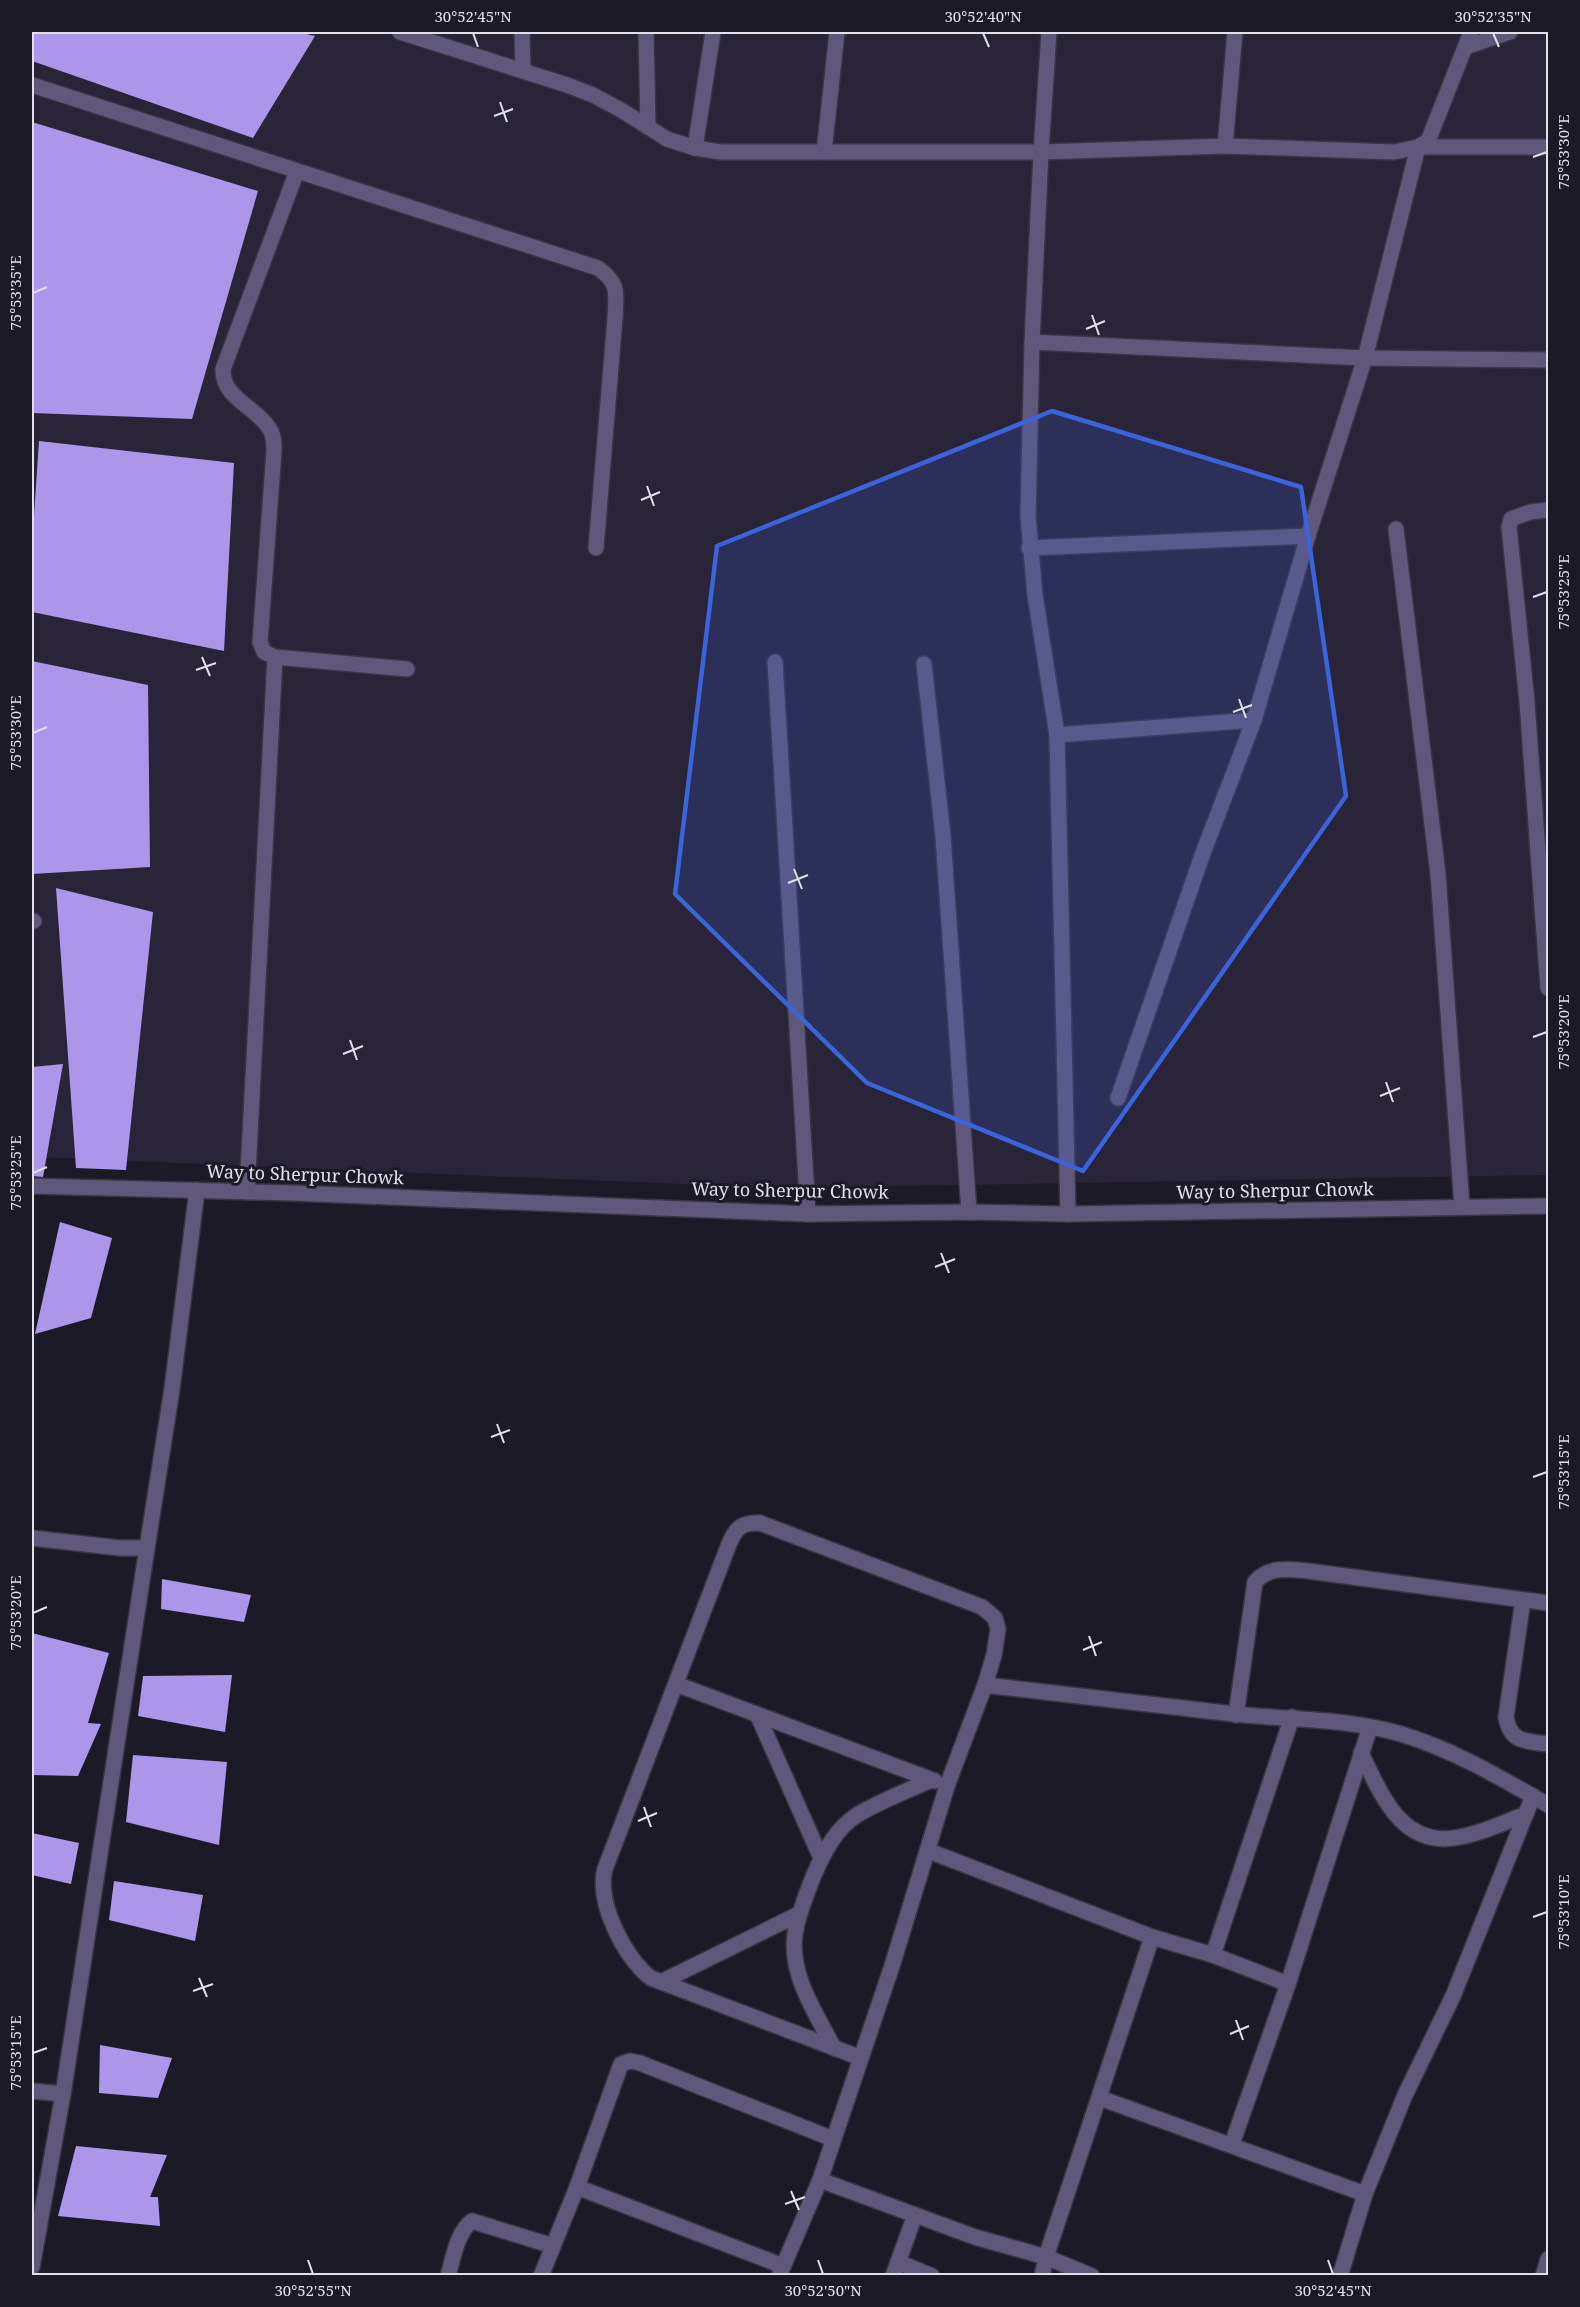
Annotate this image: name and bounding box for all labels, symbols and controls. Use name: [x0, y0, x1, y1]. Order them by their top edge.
text: 30°52'45"N: [434, 6, 512, 26]
text: 30°52'40"N: [944, 6, 1022, 26]
text: 30°52'35"N: [1454, 6, 1532, 26]
text: 75°53'30"E: [1553, 114, 1573, 190]
text: 75°53'35"E: [5, 255, 25, 331]
text: 75°53'25"E: [1553, 554, 1573, 630]
text: 75°53'30"E: [5, 695, 25, 771]
text: 75°53'20"E: [1553, 994, 1573, 1070]
text: 75°53'25"E: [5, 1135, 25, 1211]
street label: Way to Sherpur Chowk: [206, 1159, 405, 1189]
street label: Way to Sherpur Chowk: [691, 1176, 889, 1204]
street label: Way to Sherpur Chowk: [1176, 1176, 1374, 1204]
text: 75°53'15"E: [1553, 1434, 1573, 1510]
text: 75°53'20"E: [5, 1575, 25, 1651]
text: 75°53'10"E: [1553, 1874, 1573, 1950]
text: 75°53'15"E: [5, 2015, 25, 2091]
text: 30°52'55"N: [274, 2280, 352, 2300]
text: 30°52'50"N: [784, 2280, 862, 2300]
text: 30°52'45"N: [1294, 2280, 1372, 2300]

